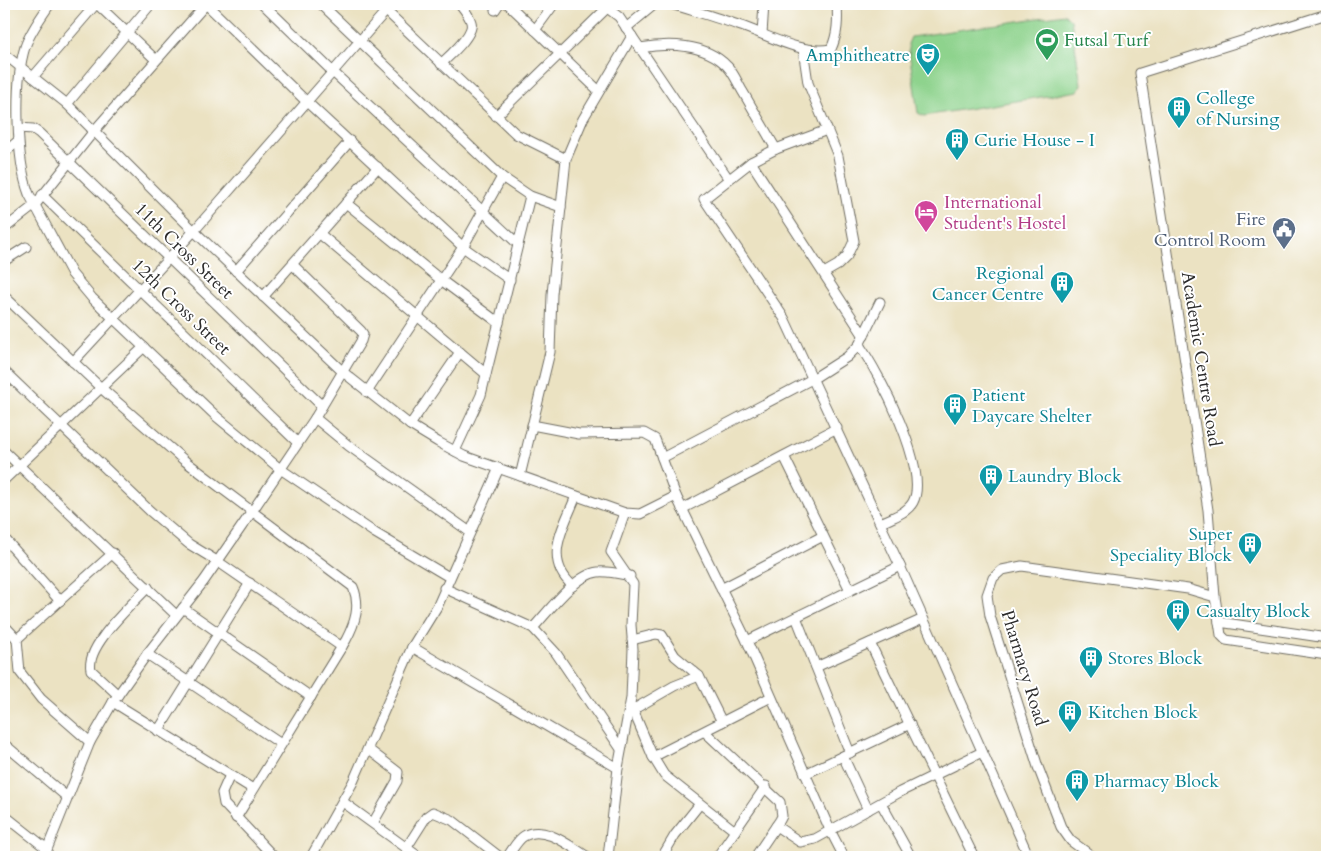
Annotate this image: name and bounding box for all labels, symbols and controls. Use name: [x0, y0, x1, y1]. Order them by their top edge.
sports icon: Futsal Turf: [1034, 27, 1060, 61]
place label: Futsal Turf: [1064, 28, 1152, 53]
theatre icon: Amphitheatre: [915, 42, 941, 76]
place label: Amphitheatre: [806, 43, 910, 68]
place label: College of Nursing: [1196, 86, 1280, 132]
building icon: College of Nursing: [1166, 95, 1192, 129]
building icon: Curie House - I: [944, 127, 970, 161]
place label: Curie House - I: [974, 128, 1095, 153]
place label: International Student's Hostel: [944, 190, 1067, 236]
street label: 11th Cross Street: [129, 197, 239, 305]
hotel icon: International Student's Hostel: [913, 199, 939, 233]
place label: Fire Control Room: [1154, 207, 1267, 253]
public building icon: Fire Control Room: [1271, 216, 1297, 250]
street label: 12th Cross Street: [126, 253, 236, 361]
place label: Regional Cancer Centre: [932, 261, 1044, 307]
building icon: Regional Cancer Centre: [1049, 270, 1075, 304]
street label: Academic Centre Road: [1175, 270, 1227, 449]
place label: Patient Daycare Shelter: [972, 383, 1092, 429]
building icon: Patient Daycare Shelter: [942, 392, 968, 426]
building icon: Laundry Block: [978, 463, 1004, 497]
place label: Laundry Block: [1008, 464, 1122, 489]
place label: Super Speciality Block: [1110, 522, 1232, 568]
building icon: Super Speciality Block: [1237, 531, 1263, 565]
building icon: Casualty Block: [1165, 598, 1191, 632]
place label: Casualty Block: [1196, 599, 1311, 624]
street label: Pharmacy Road: [995, 607, 1054, 729]
building icon: Stores Block: [1078, 645, 1104, 679]
place label: Stores Block: [1108, 646, 1203, 671]
building icon: Kitchen Block: [1057, 699, 1083, 733]
place label: Kitchen Block: [1088, 700, 1198, 725]
building icon: Pharmacy Block: [1064, 768, 1090, 802]
place label: Pharmacy Block: [1094, 769, 1219, 794]

